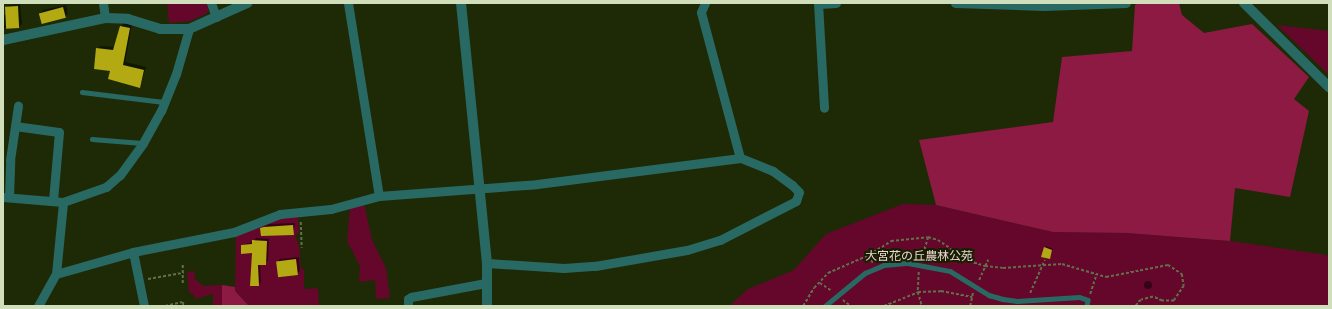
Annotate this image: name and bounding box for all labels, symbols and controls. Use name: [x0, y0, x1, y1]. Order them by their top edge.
park label: 大宮花の丘農林公苑: [865, 249, 973, 263]

